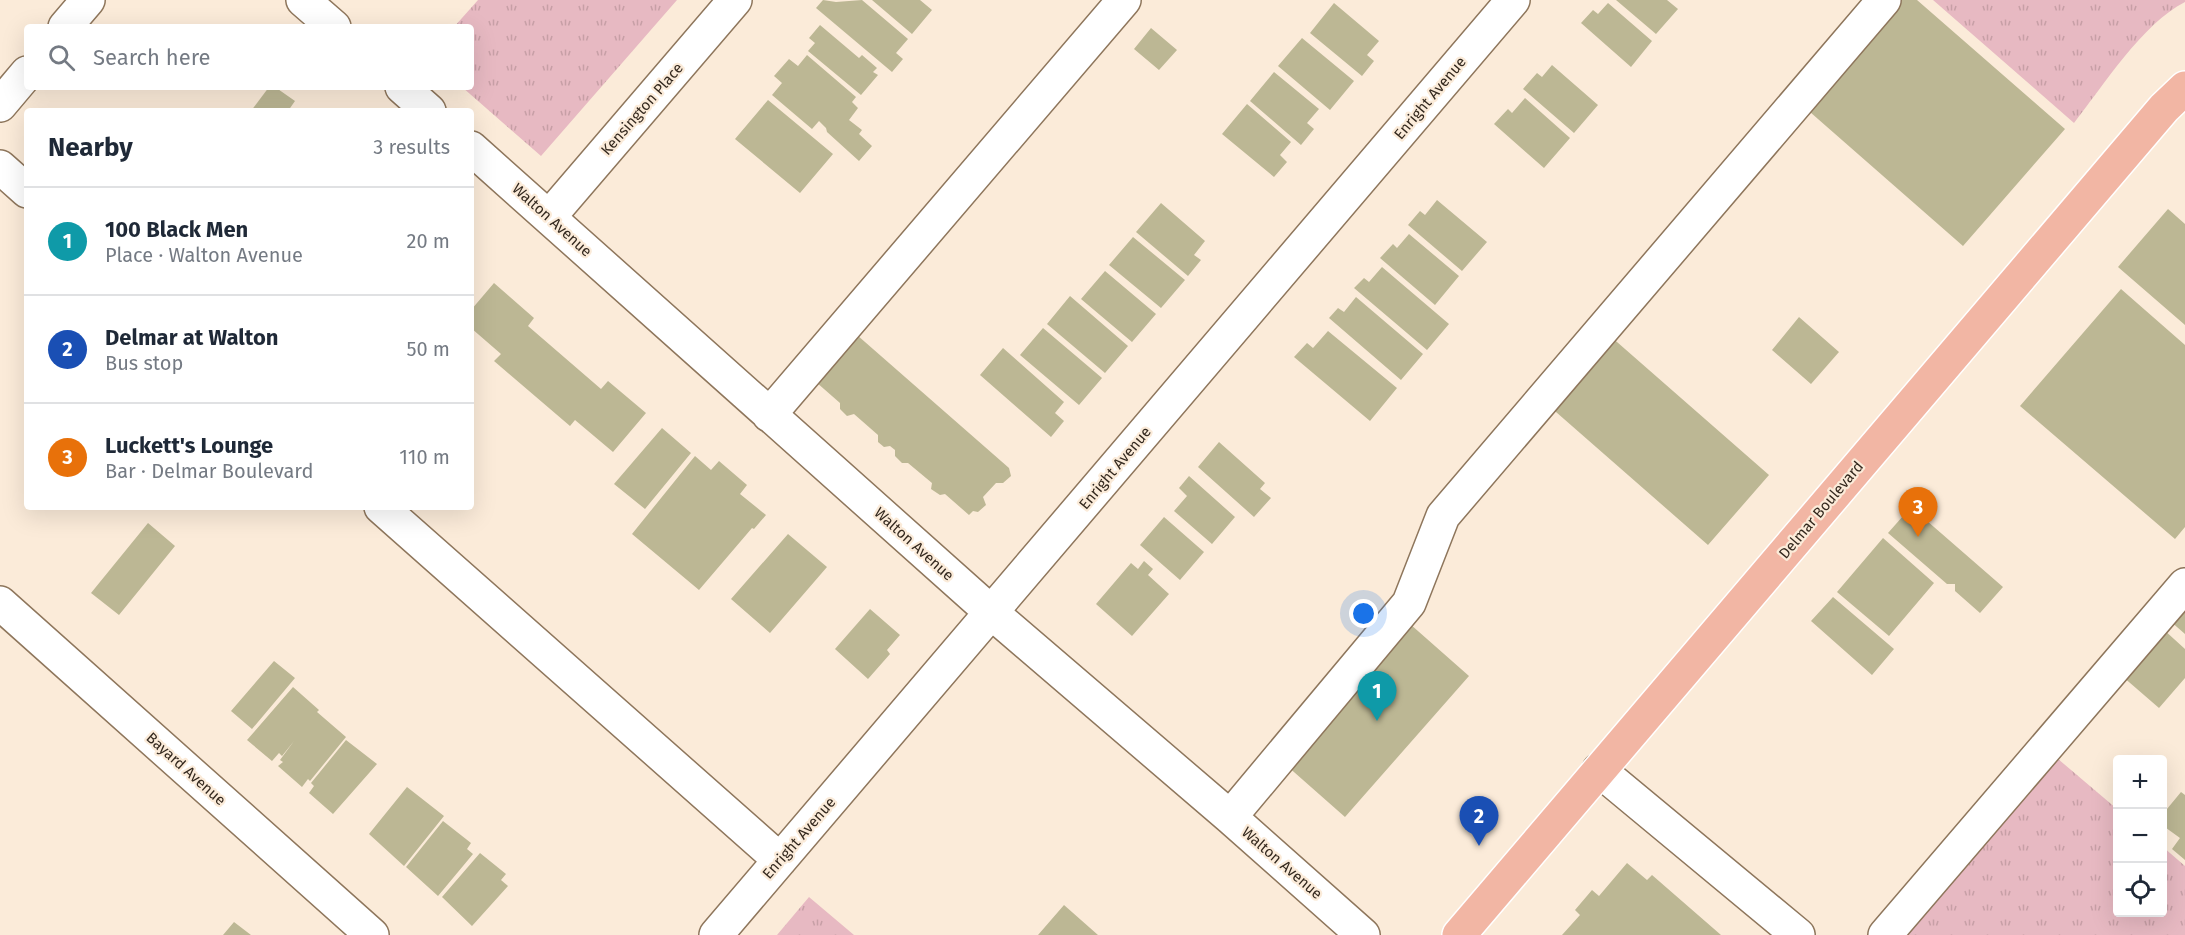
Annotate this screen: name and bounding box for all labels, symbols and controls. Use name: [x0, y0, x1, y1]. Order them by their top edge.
search box: [24, 24, 474, 90]
icon: search: [45, 41, 78, 74]
text: Search here: [93, 44, 211, 71]
street label: Enright Avenue: [1390, 53, 1470, 143]
street label: Kensington Place: [597, 59, 687, 159]
text: Nearby: [48, 132, 133, 163]
text: 3 results: [373, 135, 450, 159]
street label: Walton Avenue: [509, 180, 595, 260]
text: 100 Black Men: [105, 216, 248, 243]
text: 1: [63, 229, 72, 253]
text: 20 m: [407, 229, 450, 253]
text: Place · Walton Avenue: [105, 243, 303, 267]
text: Delmar at Walton: [105, 324, 278, 351]
text: 2: [62, 337, 73, 361]
text: 50 m: [406, 337, 450, 361]
text: Bus stop: [105, 351, 183, 375]
street label: Enright Avenue: [1075, 423, 1155, 513]
text: Luckett's Lounge: [105, 432, 273, 459]
text: 3: [62, 445, 73, 469]
text: 110 m: [399, 445, 450, 469]
street label: Delmar Boulevard: [1775, 458, 1867, 562]
text: Bar · Delmar Boulevard: [105, 459, 313, 483]
pin: 3: [1898, 488, 1938, 537]
street label: Walton Avenue: [871, 504, 957, 584]
your location: [1349, 599, 1378, 628]
pin: 1: [1358, 672, 1396, 721]
street label: Bayard Avenue: [143, 729, 229, 809]
map controls: [2113, 755, 2167, 917]
button: +: [2113, 755, 2167, 809]
street label: Enright Avenue: [759, 793, 839, 883]
pin: 2: [1460, 796, 1498, 846]
button: −: [2113, 809, 2167, 863]
street label: Walton Avenue: [1238, 823, 1326, 903]
button: locate: [2113, 863, 2167, 917]

